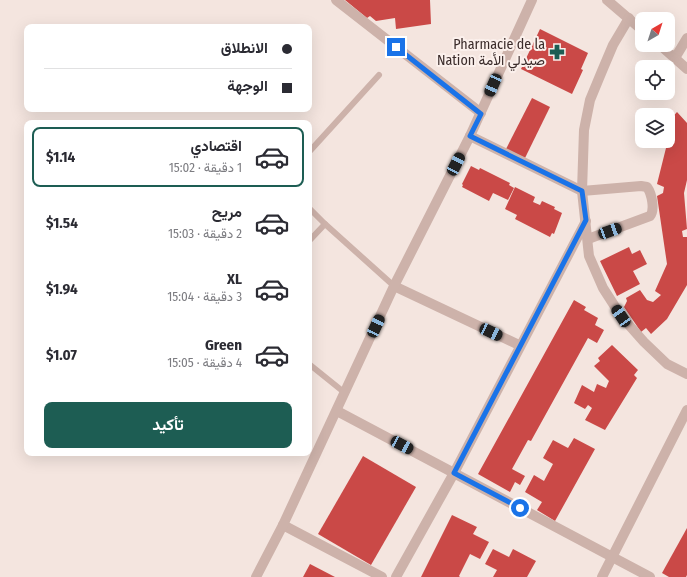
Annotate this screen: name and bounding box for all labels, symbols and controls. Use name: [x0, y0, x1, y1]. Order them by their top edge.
north arrow: [635, 12, 675, 52]
map controls: [635, 12, 675, 148]
place label: Pharmacie de la Nation صيدلي الأمة: [437, 36, 545, 72]
route end: [387, 38, 405, 56]
text: الانطلاق: [221, 39, 268, 57]
pharmacy icon: Pharmacie de la Nation صيدلي الأمة: [548, 43, 566, 61]
button: locate: [635, 60, 675, 100]
car: [483, 72, 503, 98]
text: الوجهة: [227, 77, 268, 95]
button: layers: [635, 108, 675, 148]
text: اقتصادي: [190, 137, 242, 155]
icon: car: [254, 139, 290, 175]
text: $1.14: [46, 148, 75, 166]
car: [445, 151, 467, 177]
text: 1 دقيقة · 15:02: [169, 160, 242, 175]
text: مريح: [212, 203, 242, 221]
icon: car: [254, 205, 290, 241]
text: $1.54: [46, 214, 78, 232]
car: [597, 221, 623, 241]
text: 2 دقيقة · 15:03: [168, 226, 242, 241]
text: XL: [227, 270, 242, 288]
icon: car: [254, 271, 290, 307]
text: $1.94: [46, 280, 78, 298]
text: 3 دقيقة · 15:04: [167, 289, 242, 304]
car: [609, 303, 633, 329]
car: [365, 313, 387, 339]
car: [478, 321, 504, 343]
text: Green: [205, 336, 242, 354]
icon: car: [254, 337, 290, 373]
text: $1.07: [46, 346, 77, 364]
text: 4 دقيقة · 15:05: [167, 355, 242, 370]
button: تأكيد: [44, 402, 292, 448]
car: [389, 434, 415, 456]
route start: [511, 499, 529, 517]

